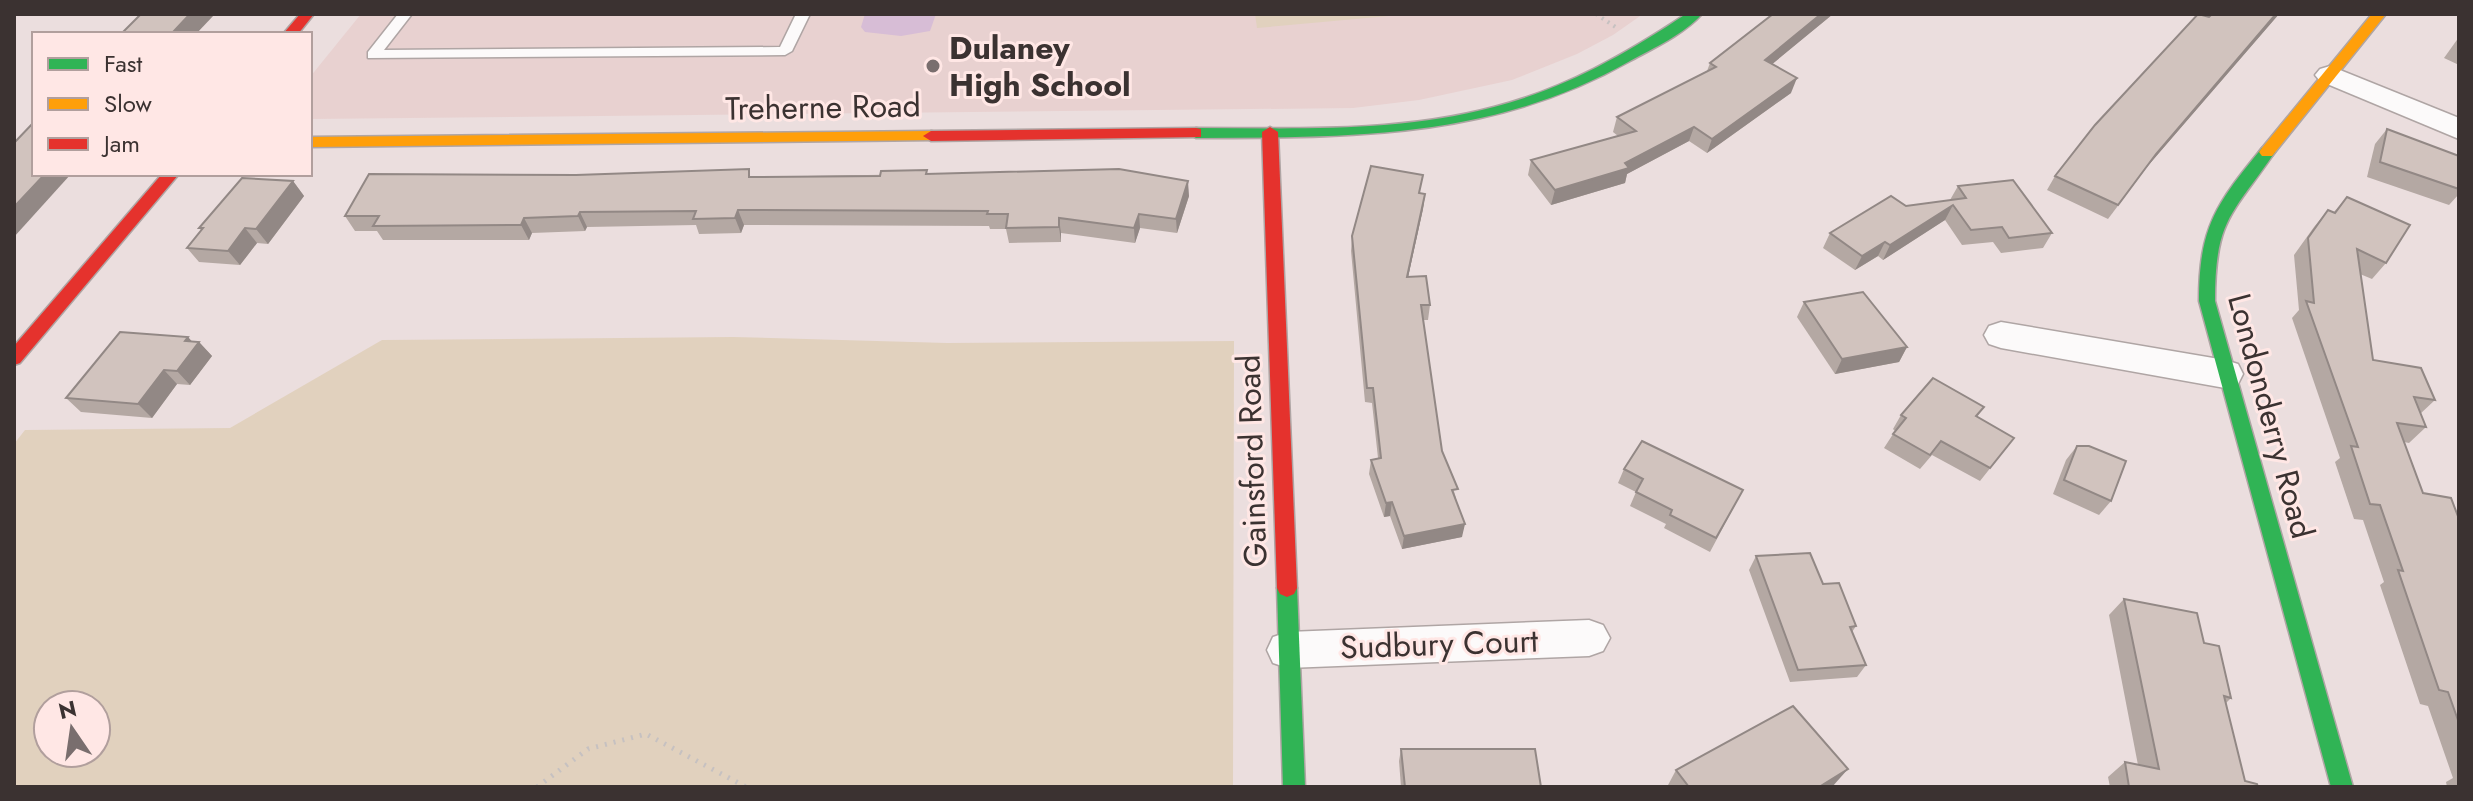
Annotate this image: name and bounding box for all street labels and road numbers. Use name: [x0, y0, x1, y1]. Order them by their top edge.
street label: Treherne Road: [725, 82, 921, 132]
street label: Londonderry Road: [2216, 289, 2326, 543]
street label: Gainsford Road: [1225, 354, 1279, 568]
street label: Sudbury Court: [1339, 618, 1539, 670]

